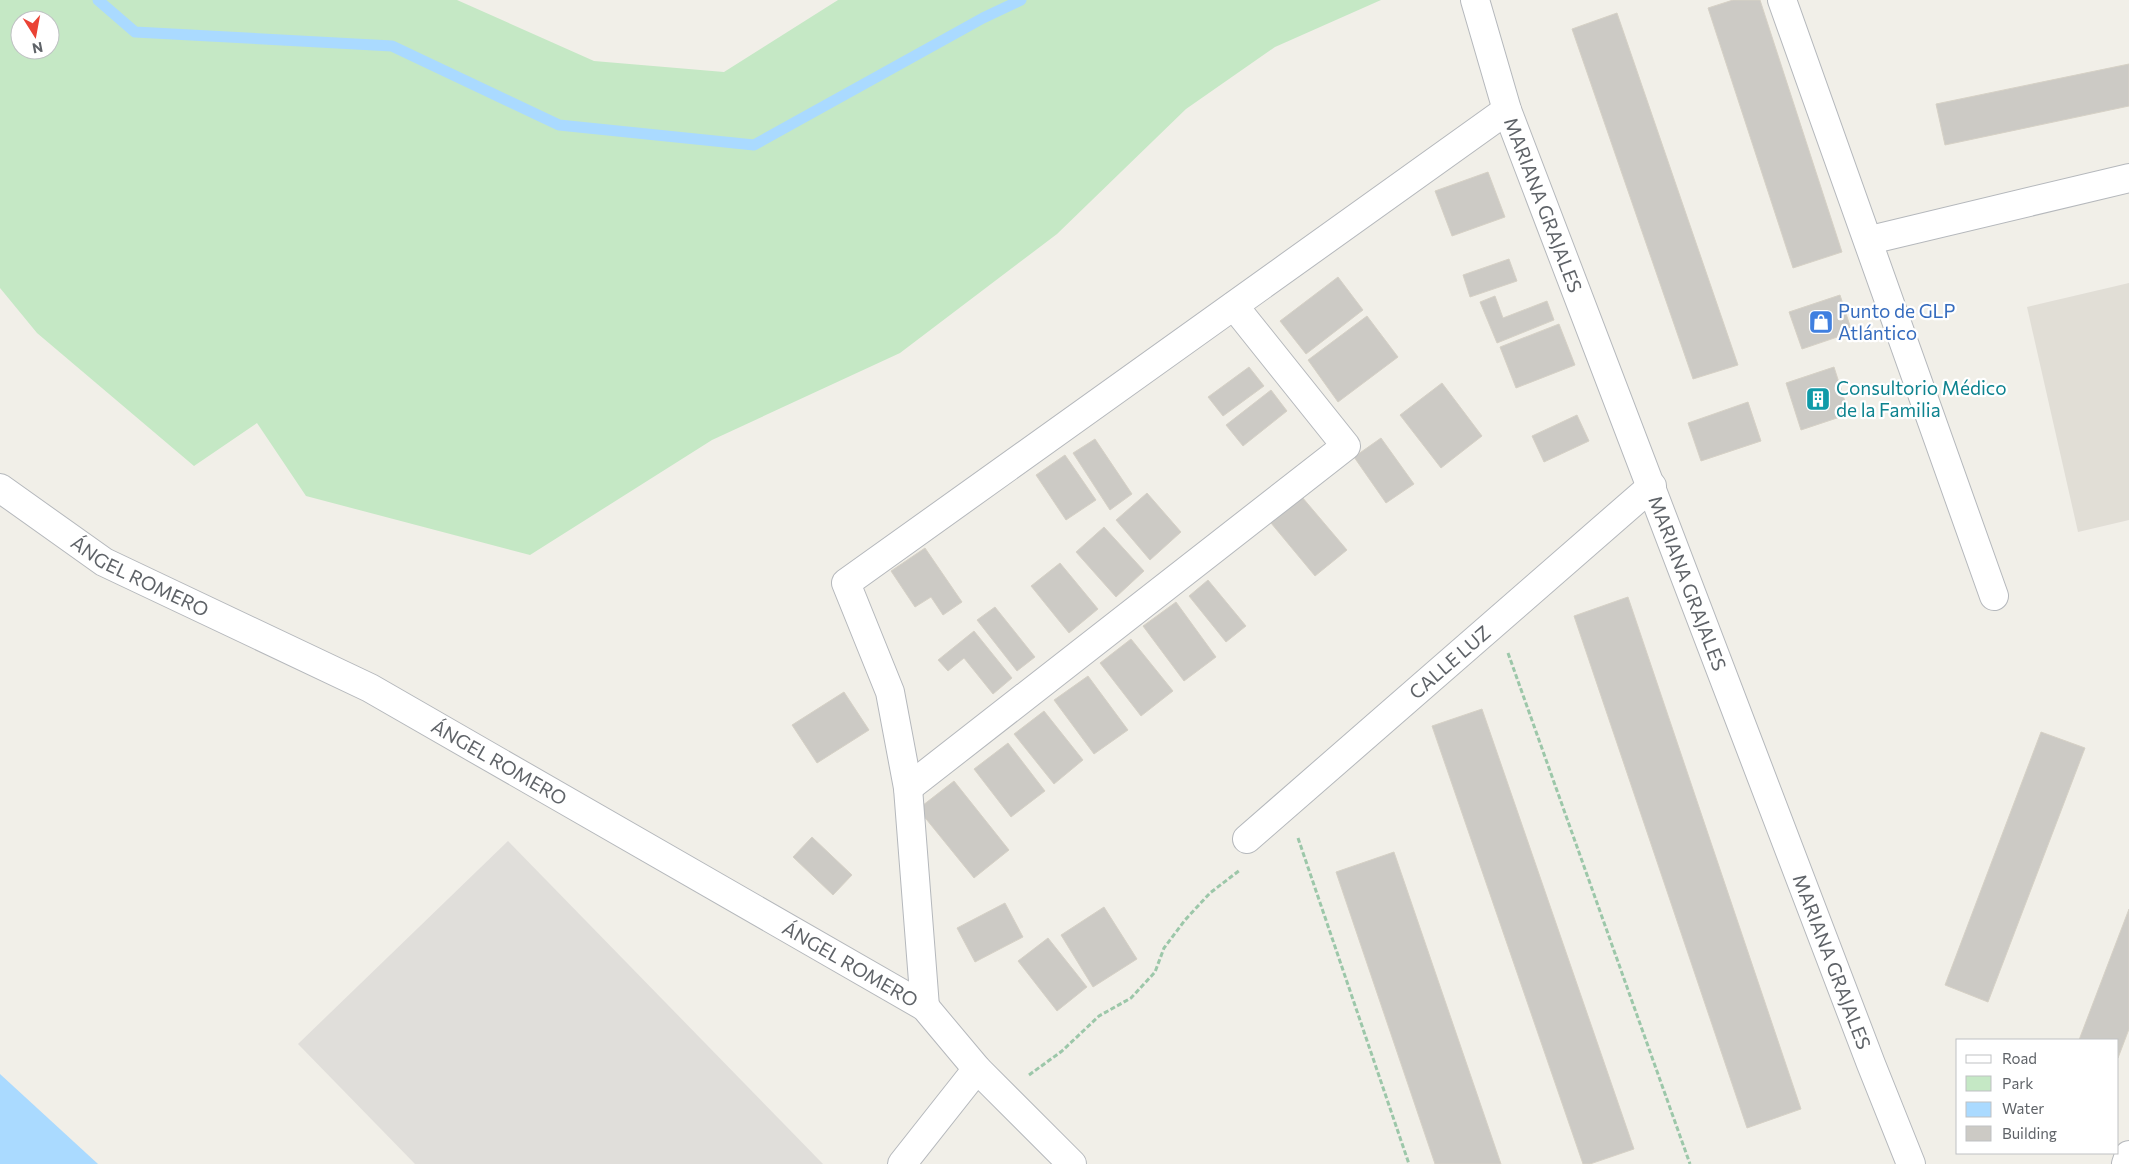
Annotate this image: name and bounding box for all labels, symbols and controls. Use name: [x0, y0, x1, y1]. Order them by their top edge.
north arrow: [10, 10, 60, 60]
text: N: [31, 39, 44, 58]
street label: MARIANA GRAJALES: [1500, 114, 1587, 295]
place label: Punto de GLP Atlántico: [1838, 299, 1956, 344]
shop icon: Punto de GLP Atlántico: [1808, 309, 1834, 335]
place label: Consultorio Médico de la Familia: [1836, 376, 2007, 421]
building icon: Consultorio Médico de la Familia: [1805, 386, 1831, 412]
street label: MARIANA GRAJALES: [1644, 492, 1732, 674]
street label: ÁNGEL ROMERO: [67, 530, 213, 621]
street label: CALLE LUZ: [1404, 620, 1495, 703]
street label: ÁNGEL ROMERO: [428, 714, 571, 810]
street label: MARIANA GRAJALES: [1789, 871, 1876, 1052]
street label: ÁNGEL ROMERO: [779, 916, 922, 1012]
legend: [1956, 1039, 2119, 1154]
text: Road: [2002, 1049, 2037, 1067]
text: Park: [2002, 1074, 2033, 1092]
text: Water: [2002, 1099, 2044, 1117]
text: Building: [2002, 1124, 2057, 1142]

